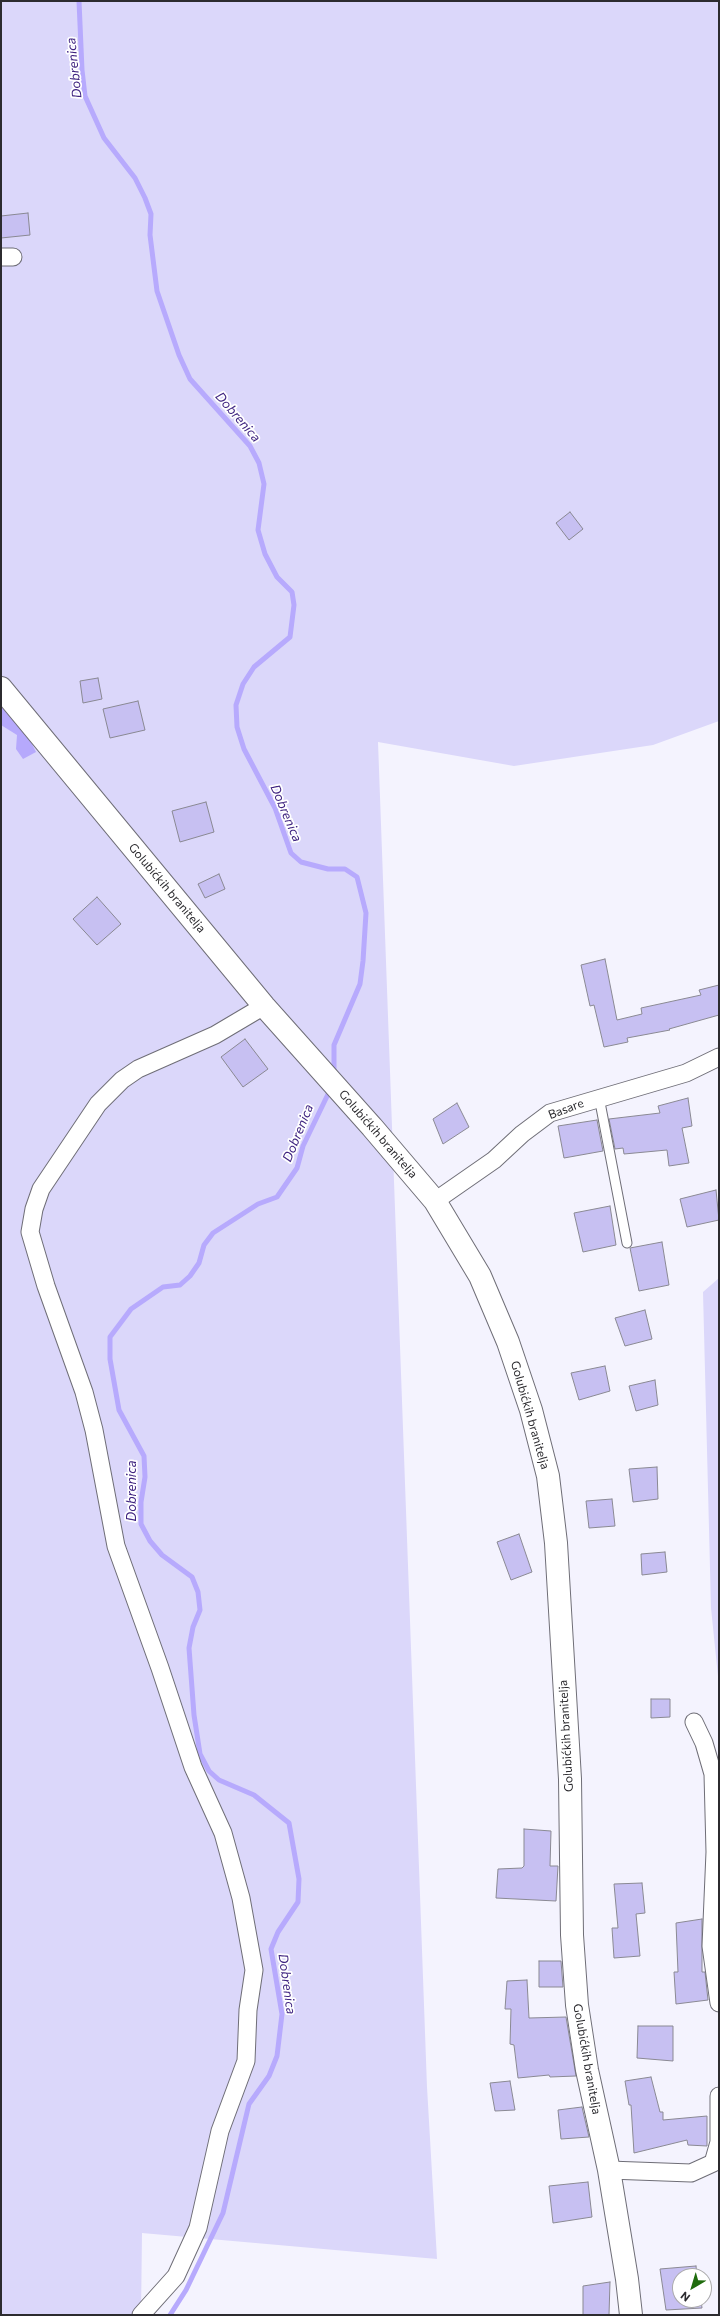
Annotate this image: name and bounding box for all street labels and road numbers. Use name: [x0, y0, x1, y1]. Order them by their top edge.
street label: Golubićkih branitelja: [125, 840, 209, 936]
street label: Golubićkih branitelja: [336, 1087, 420, 1181]
street label: Basare: [546, 1096, 586, 1122]
street label: Golubićkih branitelja: [508, 1359, 552, 1471]
street label: Golubićkih branitelja: [556, 1680, 576, 1792]
street label: Golubićkih branitelja: [570, 2003, 604, 2115]

